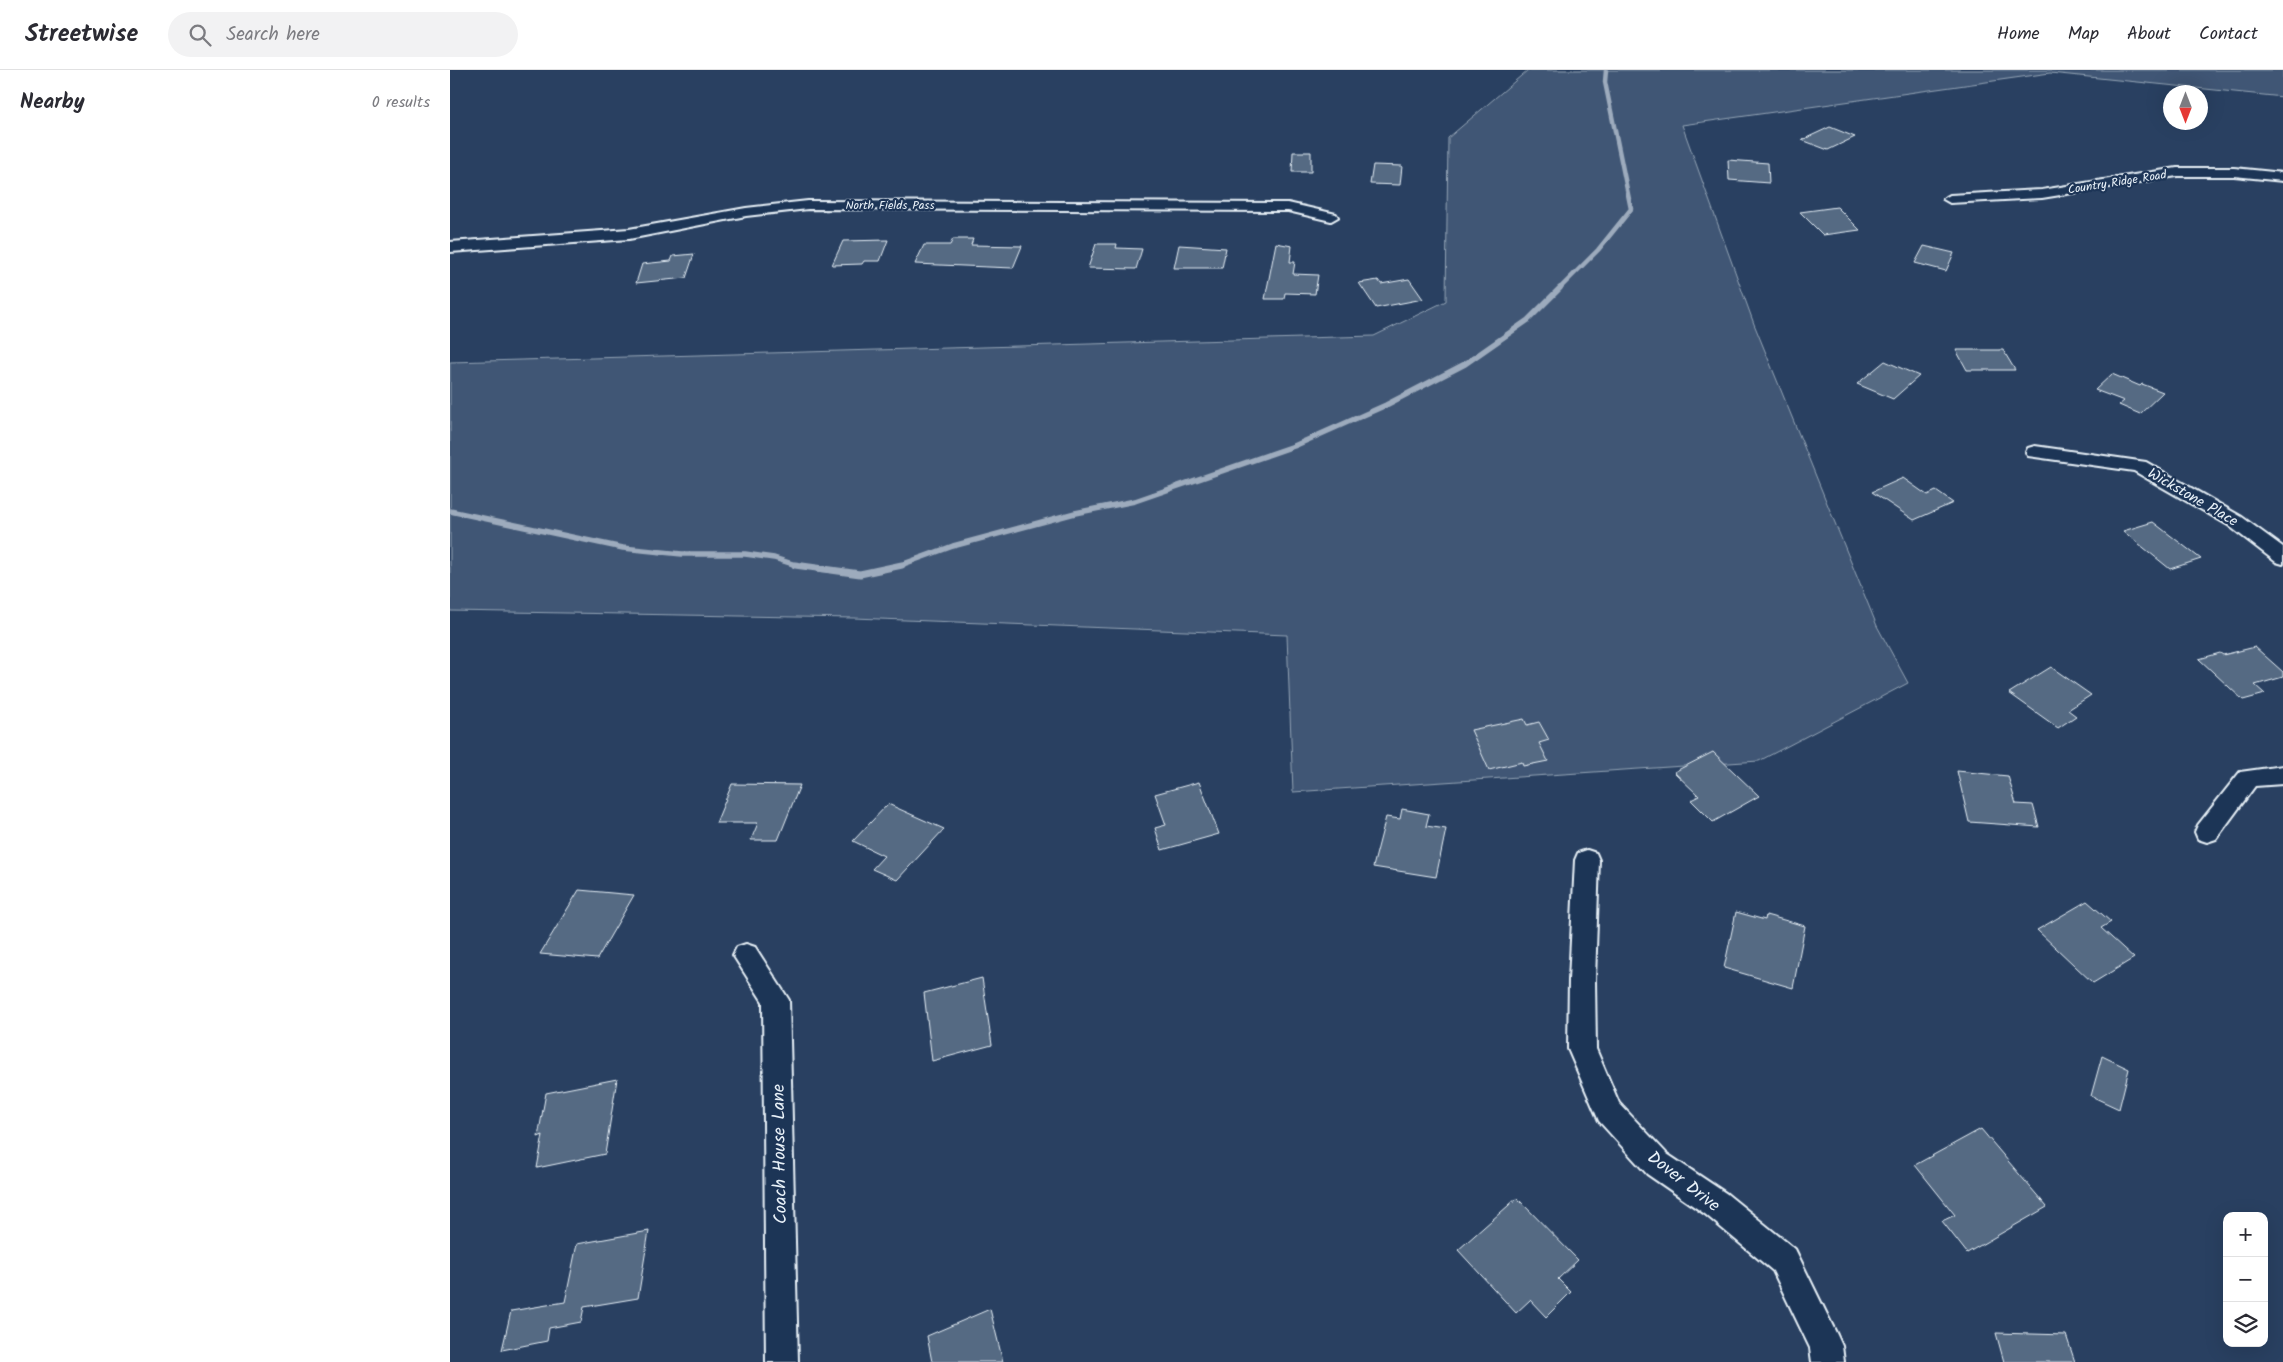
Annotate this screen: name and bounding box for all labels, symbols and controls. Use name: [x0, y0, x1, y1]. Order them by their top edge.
search box: [168, 12, 518, 57]
text: Streetwise: [25, 15, 138, 54]
text: Search here: [226, 20, 320, 50]
text: Home: [1997, 20, 2040, 49]
text: Map: [2068, 20, 2099, 49]
text: About: [2127, 20, 2171, 49]
text: Contact: [2199, 20, 2258, 49]
icon: search: [186, 21, 214, 49]
north arrow: [2163, 85, 2208, 130]
text: Nearby: [20, 86, 85, 119]
text: 0 results: [372, 90, 430, 115]
street label: Country Ridge Road: [2066, 165, 2169, 200]
street label: North Fields Pass: [845, 196, 935, 215]
street label: Wickstone Place: [2143, 462, 2242, 534]
street label: Coach House Lane: [765, 1084, 796, 1224]
street label: Dover Drive: [1640, 1144, 1726, 1220]
map controls: [2223, 1212, 2268, 1347]
button: +: [2223, 1212, 2268, 1257]
button: −: [2223, 1257, 2268, 1302]
button: layers: [2223, 1302, 2268, 1347]

